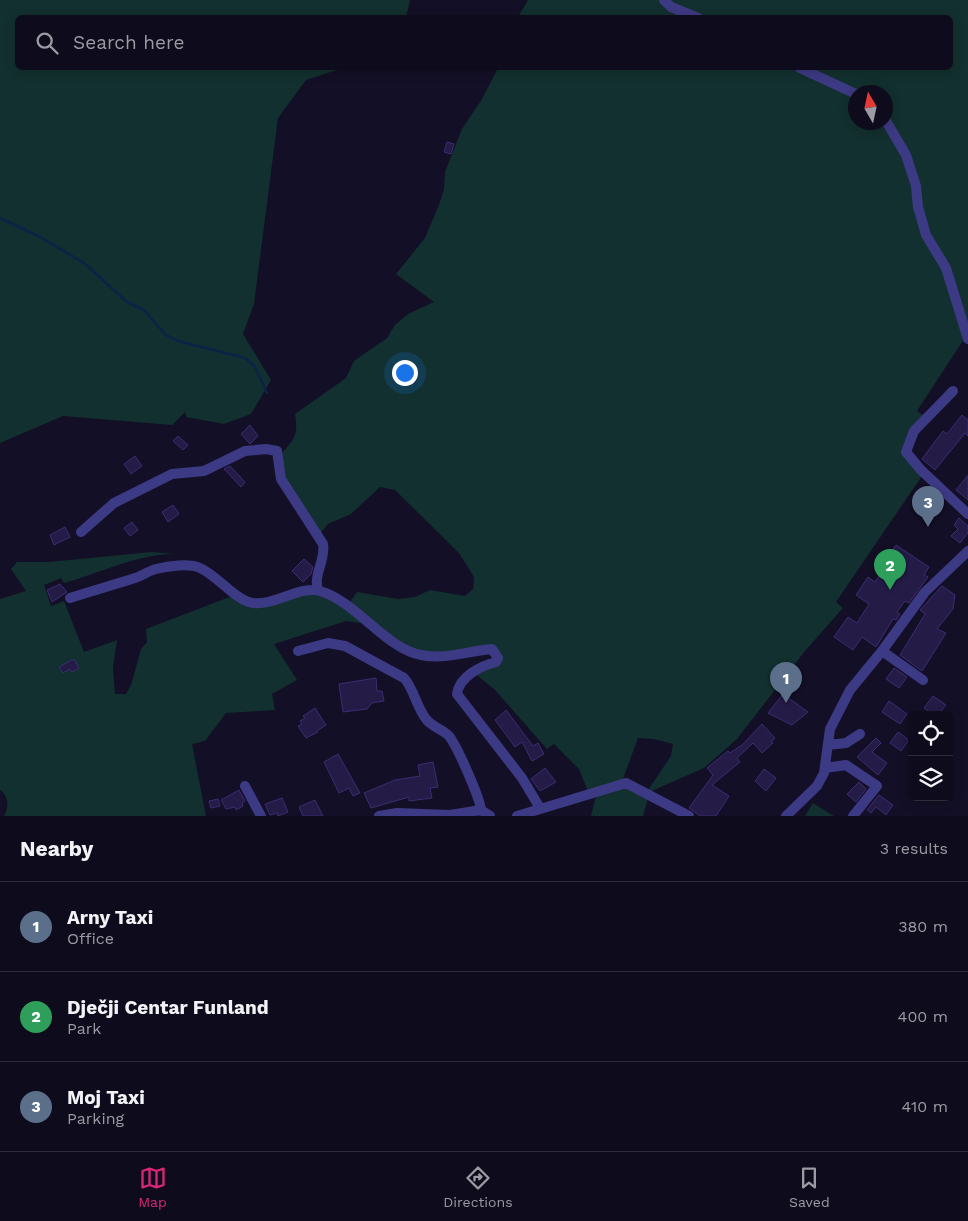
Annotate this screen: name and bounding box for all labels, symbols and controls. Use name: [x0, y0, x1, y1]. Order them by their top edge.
search box: [15, 15, 953, 70]
icon: search: [33, 29, 61, 57]
text: Search here: [73, 31, 184, 54]
north arrow: [848, 85, 893, 130]
your location: [392, 360, 418, 386]
pin: 3: [912, 486, 944, 527]
pin: 2: [874, 549, 906, 590]
pin: 1: [770, 662, 802, 703]
map controls: [908, 711, 953, 801]
button: locate: [908, 711, 953, 756]
button: layers: [908, 756, 953, 801]
text: Nearby: [20, 836, 93, 861]
text: 3 results: [880, 839, 948, 858]
text: Arny Taxi: [67, 906, 153, 929]
text: 1: [33, 917, 39, 936]
text: 380 m: [898, 917, 948, 936]
text: Office: [67, 929, 114, 948]
text: Dječji Centar Funland: [67, 996, 269, 1019]
text: 2: [31, 1007, 41, 1026]
text: 400 m: [898, 1007, 948, 1026]
text: Park: [67, 1019, 101, 1038]
text: Moj Taxi: [67, 1086, 145, 1109]
text: 3: [31, 1097, 41, 1116]
text: 410 m: [902, 1097, 948, 1116]
text: Parking: [67, 1109, 124, 1128]
tab: Map: [138, 1164, 167, 1210]
tab: Directions: [443, 1164, 513, 1210]
tab: Saved: [789, 1164, 830, 1210]

